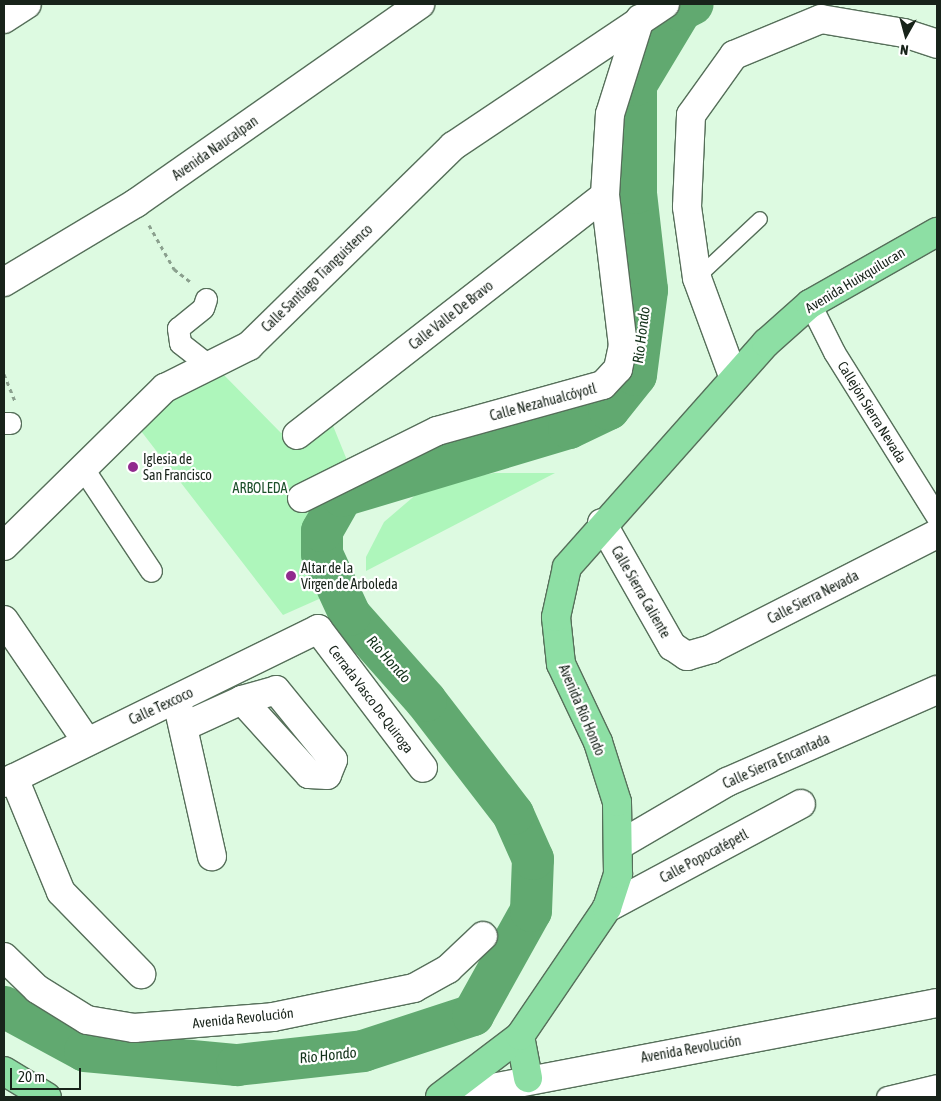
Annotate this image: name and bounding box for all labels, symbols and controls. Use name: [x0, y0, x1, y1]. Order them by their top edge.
north arrow: [881, 10, 931, 60]
text: N: [899, 41, 909, 58]
street label: Avenida Naucalpan: [169, 112, 261, 184]
street label: Calle Santiago Tianguistenco: [258, 221, 376, 335]
street label: Avenida Huixquilucan: [802, 244, 908, 316]
street label: Calle Valle De Bravo: [406, 277, 496, 353]
water label: Rio Hondo: [629, 305, 653, 365]
street label: Callejón Sierra Nevada: [834, 358, 910, 466]
street label: Calle Nezahualcóyotl: [488, 380, 598, 424]
place label: Iglesia de San Francisco: [143, 451, 212, 484]
marker: Iglesia de San Francisco: [127, 461, 139, 473]
park label: ARBOLEDA: [233, 480, 287, 496]
street label: Calle Sierra Caliente: [608, 543, 674, 641]
place label: Altar de la Virgen de Arboleda: [301, 560, 398, 592]
street label: Calle Sierra Nevada: [765, 567, 861, 627]
marker: Altar de la Virgen de Arboleda: [285, 570, 297, 582]
water label: Rio Hondo: [363, 632, 415, 686]
street label: Cerrada Vasco De Quiroga: [325, 642, 417, 756]
street label: Avenida Río Hondo: [555, 662, 609, 758]
street label: Calle Texcoco: [126, 684, 196, 728]
street label: Calle Sierra Encantada: [720, 730, 832, 792]
street label: Calle Popocatépetl: [657, 826, 751, 886]
street label: Avenida Revolución: [192, 1004, 294, 1032]
street label: Avenida Revolución: [640, 1032, 742, 1066]
water label: Rio Hondo: [299, 1043, 357, 1067]
scale bar: [12, 1058, 84, 1090]
text: 20 m: [18, 1068, 45, 1085]

